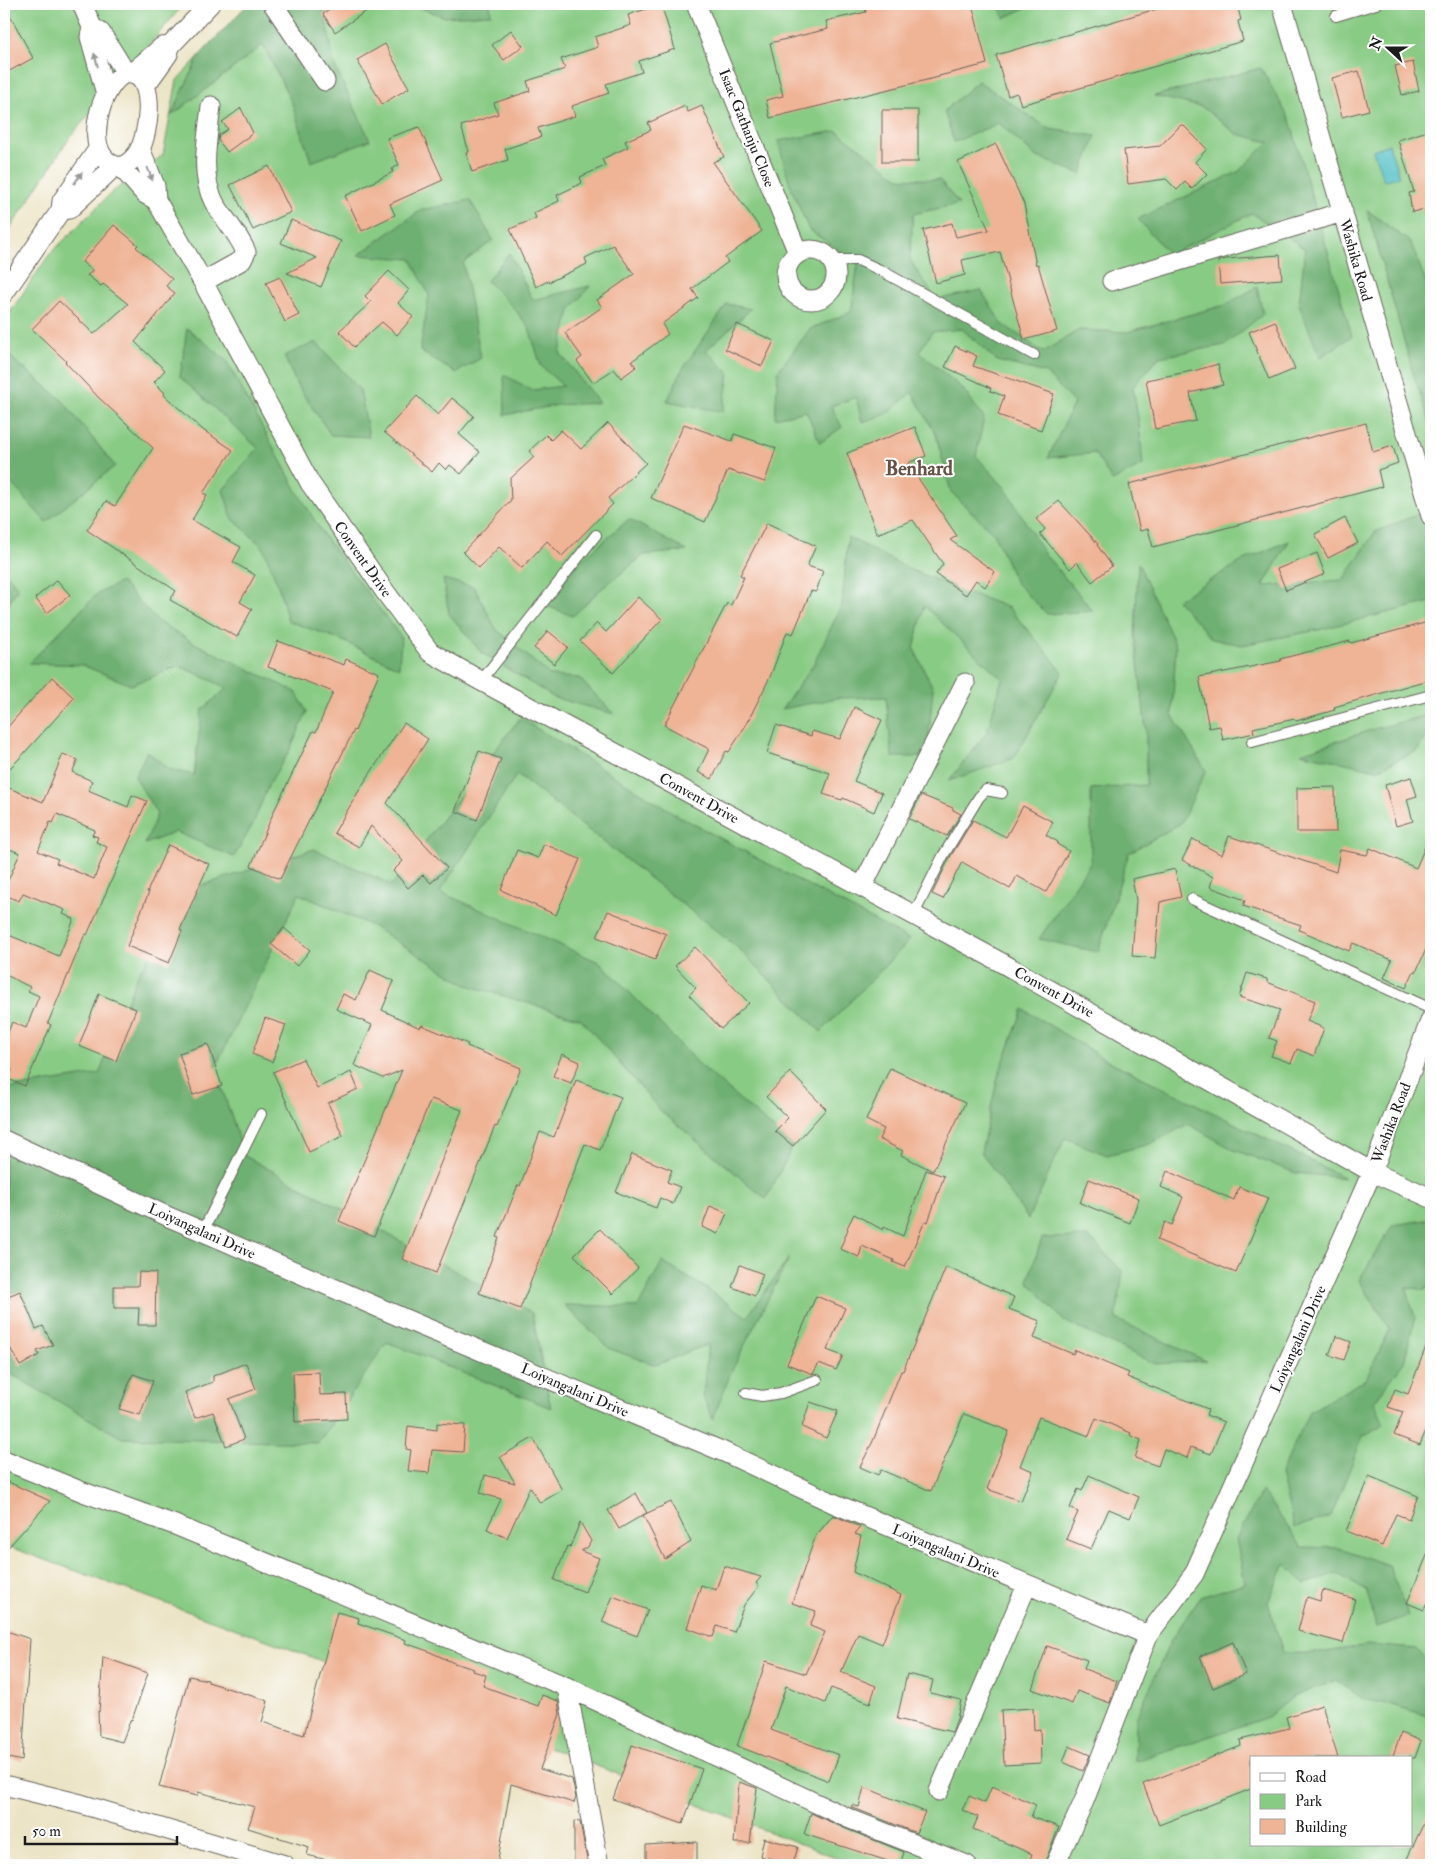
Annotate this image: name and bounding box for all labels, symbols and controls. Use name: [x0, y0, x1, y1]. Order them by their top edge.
north arrow: [1362, 22, 1412, 72]
text: N: [1366, 34, 1387, 53]
one-way arrow: [92, 53, 100, 68]
street label: Isaac Gathanju Close: [714, 66, 779, 190]
one-way arrow: [147, 166, 154, 181]
one-way arrow: [73, 171, 83, 185]
street label: Washika Road: [1334, 216, 1377, 304]
district label: Benhard: [885, 456, 953, 481]
street label: Convent Drive: [329, 518, 396, 601]
street label: Convent Drive: [656, 769, 742, 828]
street label: Convent Drive: [1011, 963, 1097, 1022]
street label: Washika Road: [1367, 1080, 1416, 1167]
street label: Loiyangalani Drive: [145, 1199, 258, 1264]
street label: Loiyangalani Drive: [1266, 1283, 1331, 1396]
street label: Loiyangalani Drive: [518, 1359, 632, 1422]
street label: Loiyangalani Drive: [889, 1520, 1003, 1583]
legend: [1250, 1756, 1412, 1846]
text: Road: [1295, 1768, 1327, 1787]
text: Park: [1295, 1792, 1322, 1811]
scale bar: [25, 1814, 178, 1846]
text: Building: [1295, 1818, 1347, 1837]
text: 50 m: [32, 1822, 61, 1841]

